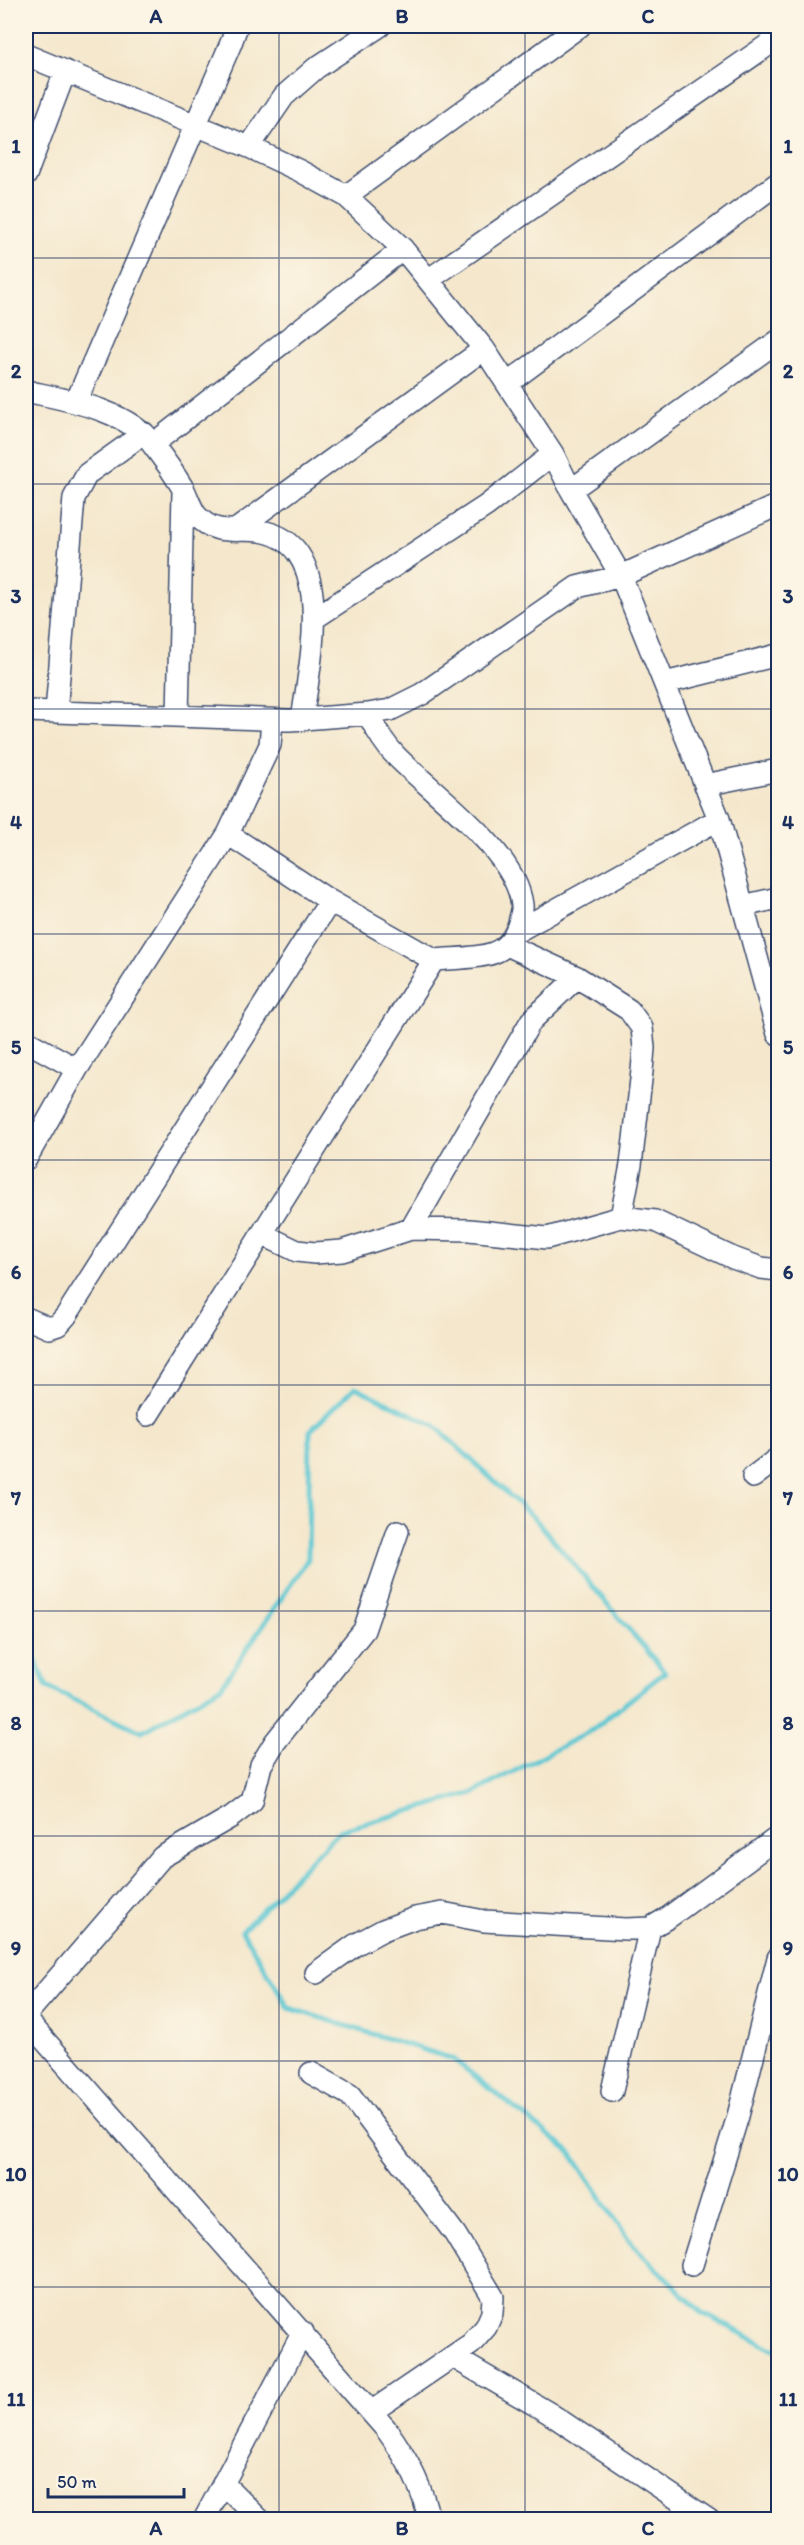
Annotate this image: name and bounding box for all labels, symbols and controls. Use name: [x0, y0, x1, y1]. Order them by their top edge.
text: A: [149, 4, 163, 28]
text: B: [396, 4, 409, 28]
text: C: [642, 4, 655, 28]
text: 1: [11, 134, 21, 158]
text: 1: [783, 134, 793, 158]
text: 2: [11, 359, 22, 383]
text: 2: [783, 359, 794, 383]
text: 3: [11, 584, 22, 608]
text: 3: [783, 584, 794, 608]
text: 4: [10, 810, 22, 834]
text: 4: [782, 810, 794, 834]
text: 5: [11, 1035, 22, 1059]
text: 5: [783, 1035, 794, 1059]
text: 6: [11, 1260, 22, 1284]
text: 6: [783, 1260, 794, 1284]
text: 7: [10, 1486, 21, 1510]
text: 7: [782, 1486, 793, 1510]
text: 8: [11, 1711, 22, 1735]
text: 8: [783, 1711, 794, 1735]
text: 9: [11, 1936, 21, 1960]
text: 9: [783, 1936, 793, 1960]
text: 10: [5, 2162, 27, 2186]
text: 10: [777, 2162, 799, 2186]
text: 11: [7, 2387, 26, 2411]
text: 11: [779, 2387, 798, 2411]
scale bar: [48, 2461, 184, 2499]
text: 50 m: [57, 2471, 97, 2493]
text: A: [149, 2516, 163, 2540]
text: B: [396, 2516, 409, 2540]
text: C: [642, 2516, 655, 2540]

